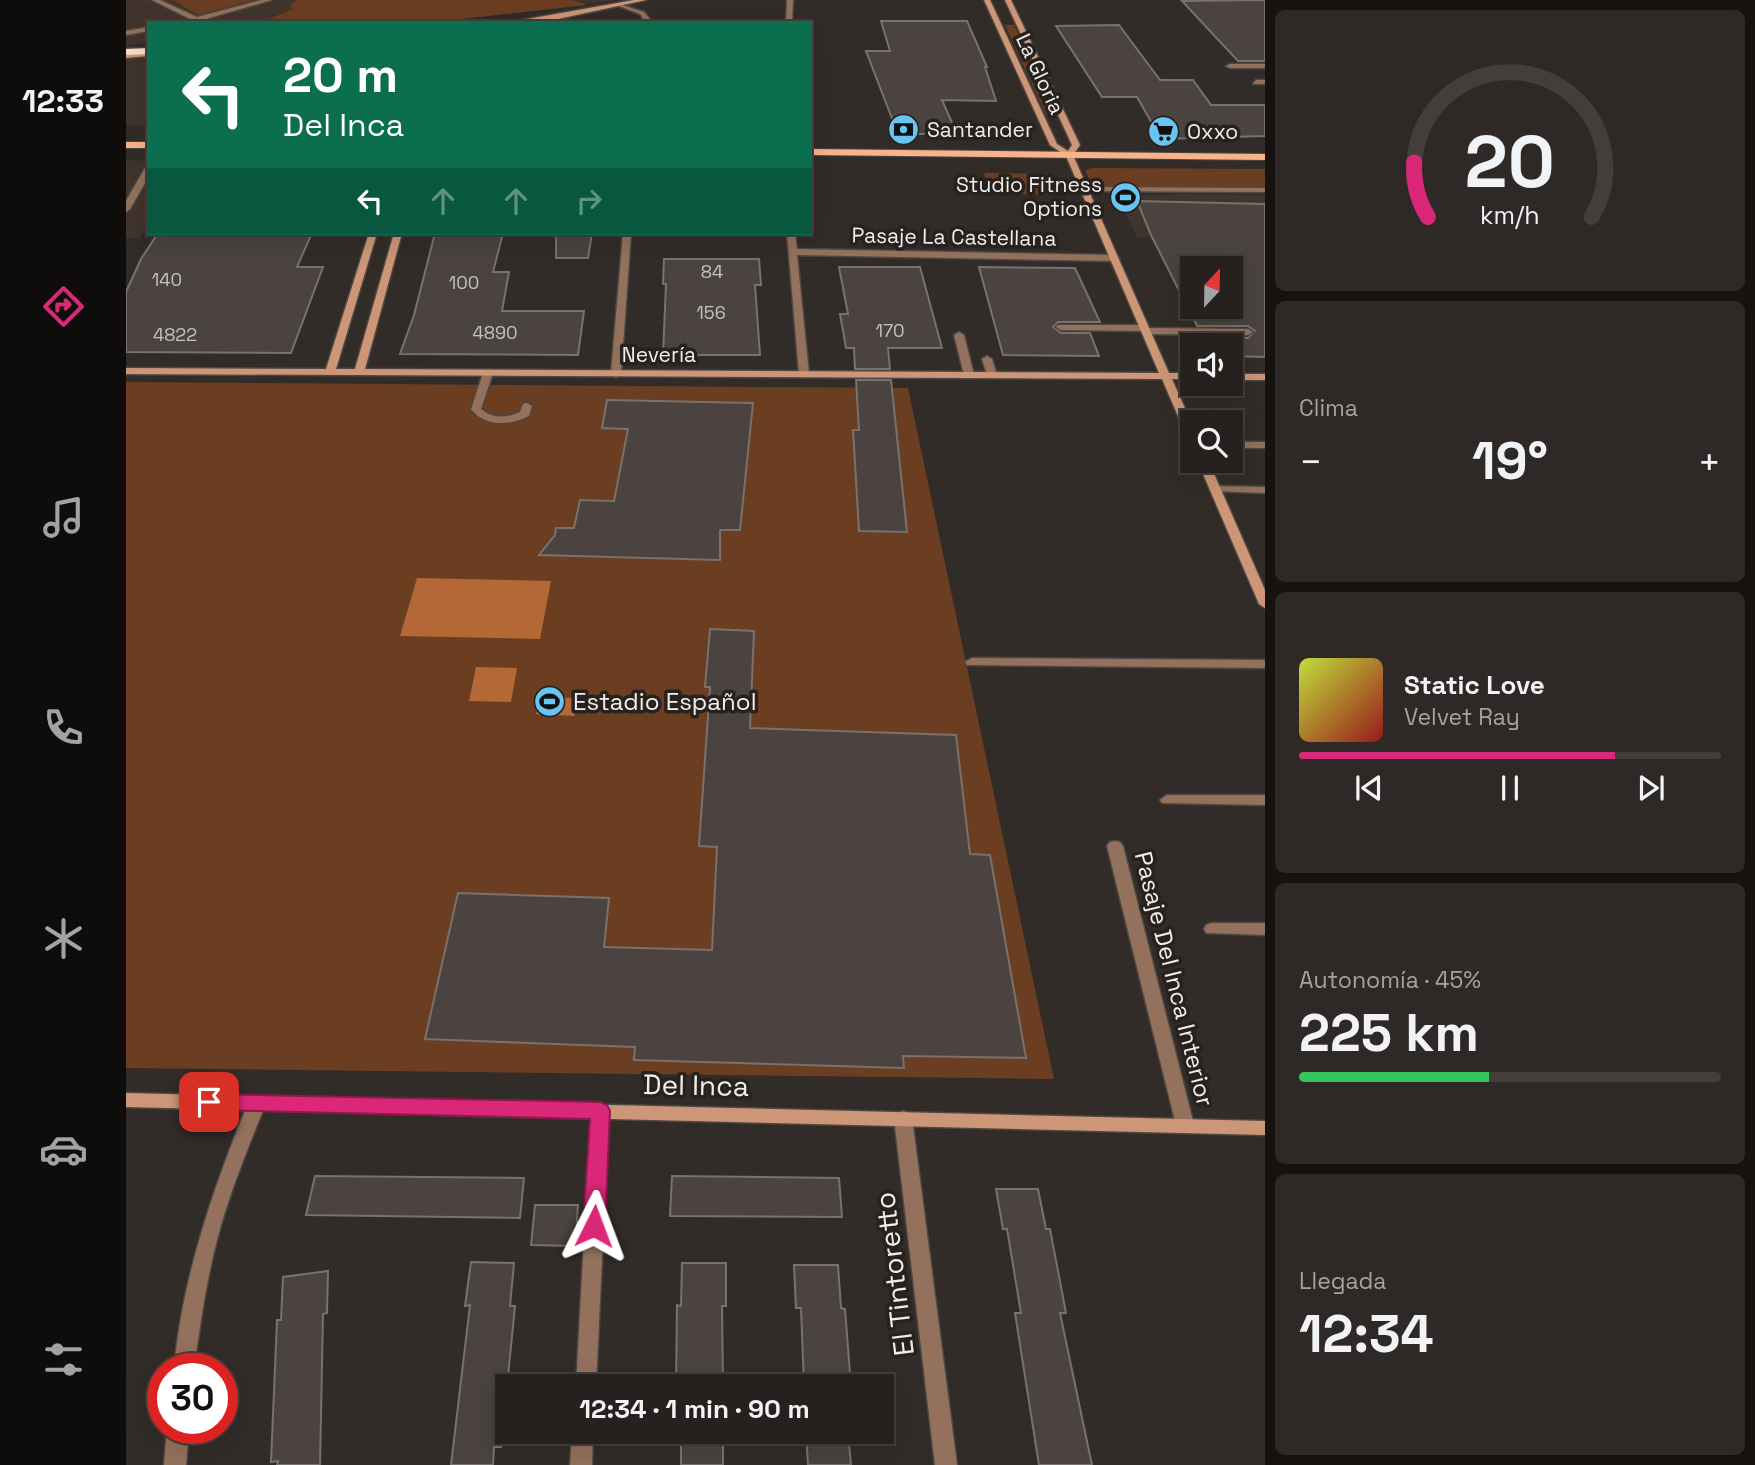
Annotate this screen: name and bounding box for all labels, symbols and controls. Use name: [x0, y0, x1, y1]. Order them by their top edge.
street label: La Gloria: [1010, 29, 1071, 118]
text: 20 m: [283, 44, 398, 106]
icon: left: [168, 49, 259, 140]
text: 12:33: [22, 81, 104, 121]
text: Del Inca: [283, 105, 404, 145]
bank icon: Santander: [887, 113, 921, 147]
supermarket icon: Oxxo: [1147, 115, 1181, 149]
text: 20: [1465, 115, 1555, 208]
place label: Santander: [927, 116, 1033, 143]
place label: Oxxo: [1187, 118, 1238, 145]
place label: Studio Fitness Options: [956, 171, 1102, 222]
sports icon: Studio Fitness Options: [1108, 180, 1142, 214]
icon: left: [351, 182, 389, 220]
icon: ahead: [424, 182, 462, 220]
icon: ahead: [497, 182, 535, 220]
icon: right: [570, 182, 608, 220]
text: km/h: [1480, 198, 1540, 230]
street label: Pasaje La Castellana: [851, 221, 1057, 252]
north arrow: [1180, 256, 1242, 318]
map controls: [1180, 256, 1243, 473]
house number: 84: [701, 260, 723, 283]
house number: 140: [152, 268, 182, 291]
house number: 100: [449, 271, 479, 294]
icon: directions: [39, 282, 88, 331]
house number: 156: [696, 301, 726, 324]
house number: 170: [875, 319, 905, 342]
house number: 4890: [472, 321, 518, 344]
house number: 4822: [153, 323, 197, 346]
button: sound: [1180, 333, 1243, 396]
street label: Nevería: [622, 341, 696, 368]
text: Clima: [1299, 393, 1358, 423]
button: search: [1180, 410, 1243, 473]
text: 19°: [1472, 428, 1548, 494]
text: −: [1299, 438, 1323, 486]
text: +: [1697, 438, 1721, 486]
icon: music: [39, 493, 88, 542]
text: Static Love: [1404, 668, 1545, 702]
sports icon: Estadio Español: [533, 685, 567, 719]
place label: Estadio Español: [573, 686, 757, 717]
text: Velvet Ray: [1404, 702, 1520, 732]
icon: phone: [39, 703, 88, 752]
icon: previous: [1350, 769, 1388, 807]
icon: pause: [1491, 769, 1529, 807]
icon: next: [1632, 769, 1670, 807]
street label: Pasaje Del Inca Interior: [1128, 848, 1221, 1109]
icon: climate: [39, 914, 88, 963]
text: Autonomía · 45%: [1299, 965, 1481, 995]
text: 225 km: [1299, 1000, 1479, 1066]
street label: Del Inca: [643, 1066, 749, 1104]
pin: [179, 1072, 239, 1132]
icon: arrive: [190, 1083, 228, 1121]
icon: car: [39, 1125, 88, 1174]
position arrow: [557, 1189, 631, 1263]
street label: El Tintoretto: [866, 1190, 922, 1358]
text: Llegada: [1299, 1266, 1387, 1296]
text: 12:34: [1299, 1301, 1434, 1367]
icon: filters: [39, 1335, 88, 1384]
speed limit sign: 30: [147, 1353, 238, 1444]
text: 12:34 · 1 min · 90 m: [579, 1392, 810, 1426]

